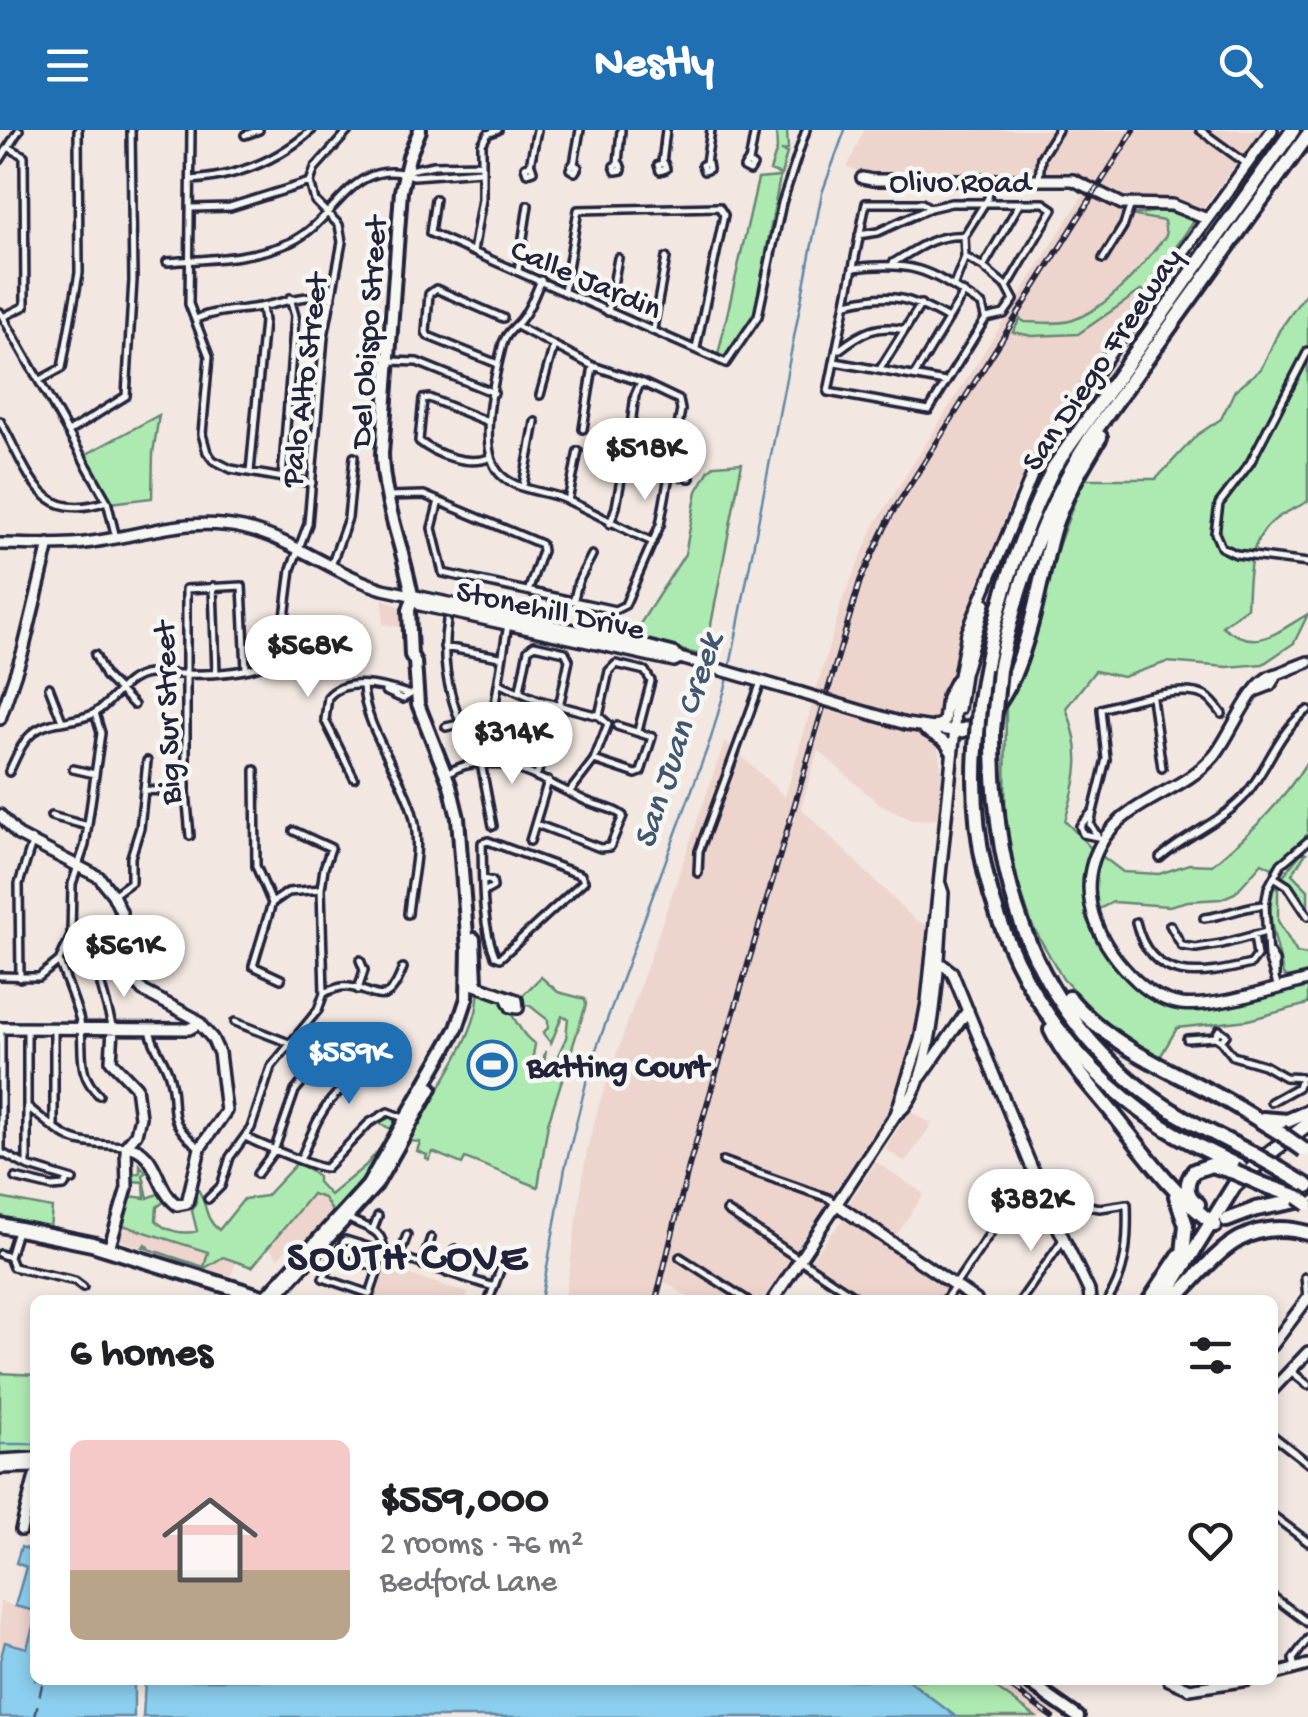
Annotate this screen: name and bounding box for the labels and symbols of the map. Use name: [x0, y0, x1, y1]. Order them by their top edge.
street label: Olivo Road: [889, 166, 1033, 204]
street label: Del Obispo Street: [344, 212, 398, 451]
street label: Calle Jardin: [504, 233, 666, 330]
street label: San Diego Freeway: [1015, 242, 1193, 480]
street label: Palo Alto Street: [275, 269, 339, 491]
pin: $518K: [575, 418, 715, 503]
street label: Stonehill Drive: [452, 574, 648, 652]
pin: $568K: [238, 615, 378, 700]
street label: Big Sur Street: [148, 618, 192, 806]
water label: San Juan Creek: [626, 626, 735, 854]
pin: $314K: [442, 702, 582, 787]
pin: $561K: [54, 915, 194, 1000]
pin: $559K: [279, 1022, 419, 1107]
sports icon: Batting Court: [466, 1039, 518, 1091]
place label: Batting Court: [526, 1051, 711, 1089]
pin: $382K: [961, 1169, 1101, 1254]
district label: SOUTH COVE: [287, 1236, 529, 1285]

